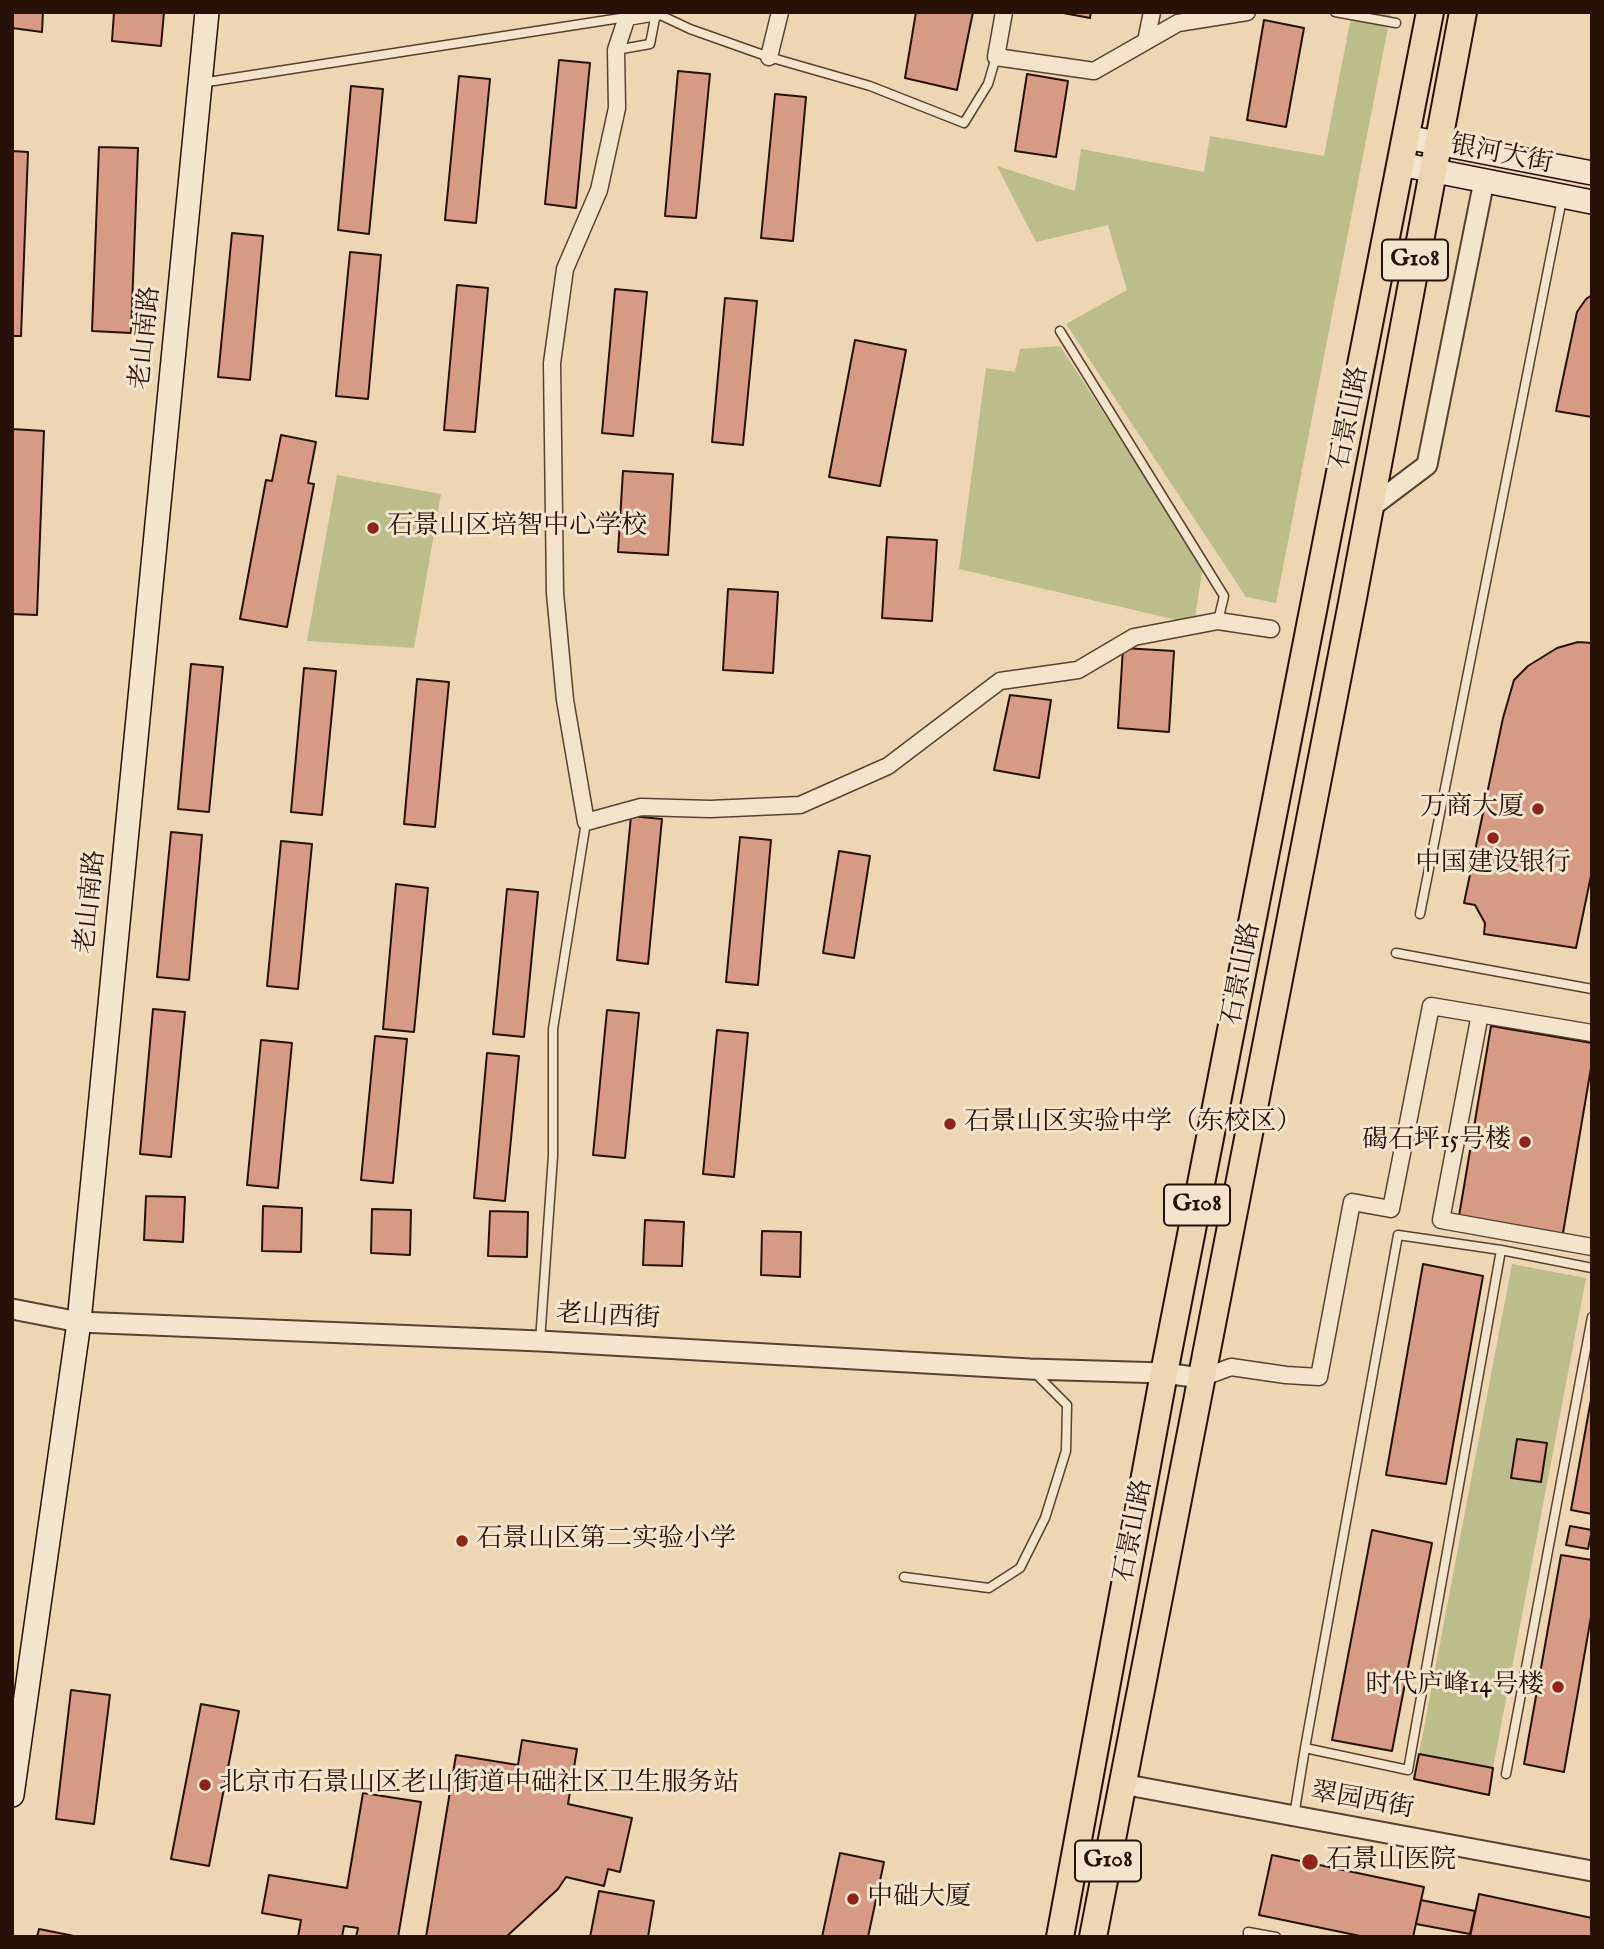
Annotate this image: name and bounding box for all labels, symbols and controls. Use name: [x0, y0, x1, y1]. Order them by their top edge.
street label: 银河大街: [1447, 131, 1555, 181]
road number: G108: [1382, 240, 1448, 281]
street label: 老山南路: [126, 285, 168, 391]
street label: 石景山路: [1326, 364, 1376, 472]
place label: 石景山区培智中心学校: [387, 512, 647, 544]
marker: 石景山区培智中心学校: [365, 520, 381, 536]
place label: 万商大厦: [1420, 793, 1524, 825]
marker: 万商大厦: [1530, 801, 1546, 817]
marker: 中国建设银行: [1485, 830, 1501, 846]
street label: 老山南路: [71, 849, 113, 955]
place label: 中国建设银行: [1415, 849, 1571, 881]
street label: 石景山路: [1218, 920, 1268, 1028]
place label: 石景山区实验中学（东校区）: [964, 1108, 1302, 1140]
marker: 石景山区实验中学（东校区）: [942, 1116, 958, 1132]
place label: 碣石坪15号楼: [1362, 1126, 1511, 1158]
marker: 碣石坪15号楼: [1517, 1134, 1533, 1150]
road number: G108: [1164, 1184, 1230, 1226]
street label: 老山西街: [555, 1300, 661, 1336]
street label: 石景山路: [1110, 1477, 1160, 1585]
place label: 石景山区第二实验小学: [476, 1525, 736, 1557]
marker: 石景山区第二实验小学: [454, 1533, 470, 1549]
place label: 时代庐峰14号楼: [1366, 1671, 1544, 1703]
marker: 时代庐峰14号楼: [1550, 1679, 1566, 1695]
place label: 北京市石景山区老山街道中础社区卫生服务站: [219, 1769, 739, 1801]
marker: 北京市石景山区老山街道中础社区卫生服务站: [197, 1777, 213, 1793]
street label: 翠园西街: [1308, 1778, 1416, 1826]
road number: G108: [1075, 1840, 1141, 1882]
place label: 石景山医院: [1326, 1846, 1456, 1878]
marker: 石景山医院: [1300, 1852, 1320, 1872]
place label: 中础大厦: [867, 1883, 971, 1915]
marker: 中础大厦: [845, 1891, 861, 1907]

